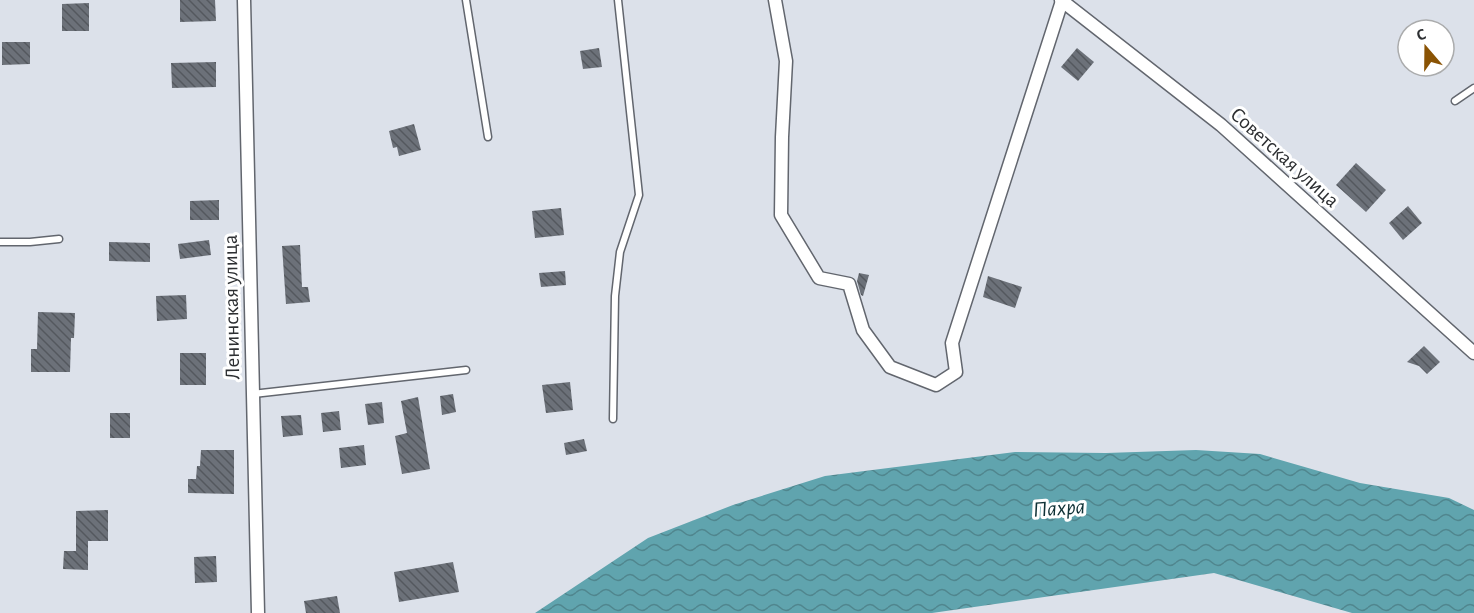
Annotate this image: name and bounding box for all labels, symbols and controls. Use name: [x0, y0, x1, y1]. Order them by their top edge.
north arrow: [1396, 18, 1456, 78]
text: С: [1414, 26, 1428, 44]
street label: Советская улица: [1226, 103, 1343, 212]
street label: Ленинская улица: [220, 234, 243, 380]
water label: Пахра: [1032, 495, 1086, 522]

